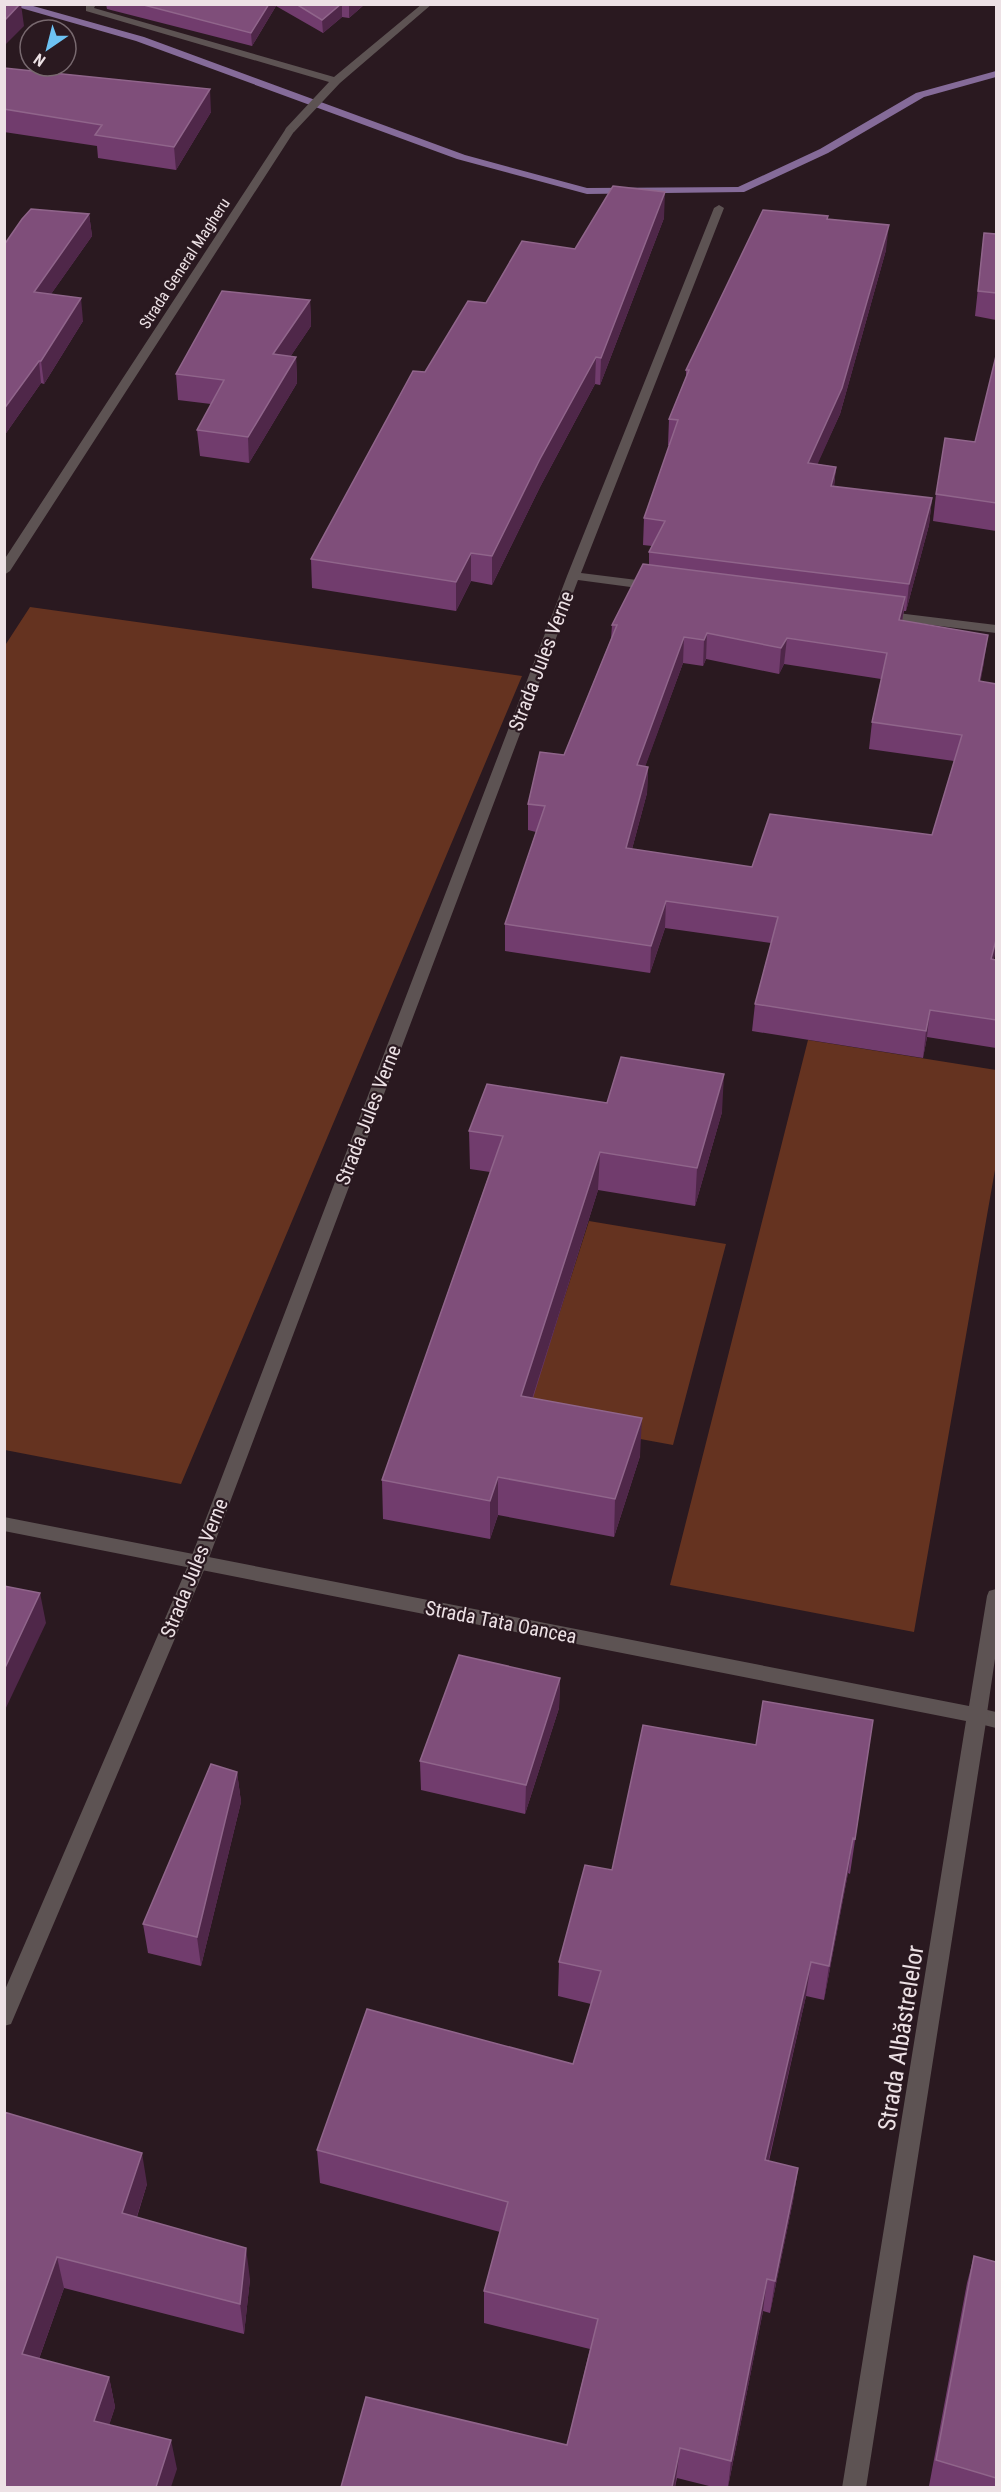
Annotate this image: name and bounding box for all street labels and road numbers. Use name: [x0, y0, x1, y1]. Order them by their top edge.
street label: Strada General Magheru: [135, 194, 234, 332]
street label: Strada Jules Verne: [503, 588, 579, 734]
street label: Strada Jules Verne: [330, 1042, 406, 1188]
street label: Strada Jules Verne: [155, 1495, 233, 1641]
street label: Strada Tata Oancea: [423, 1596, 579, 1648]
street label: Strada Albăstrelelor: [873, 1943, 929, 2133]

